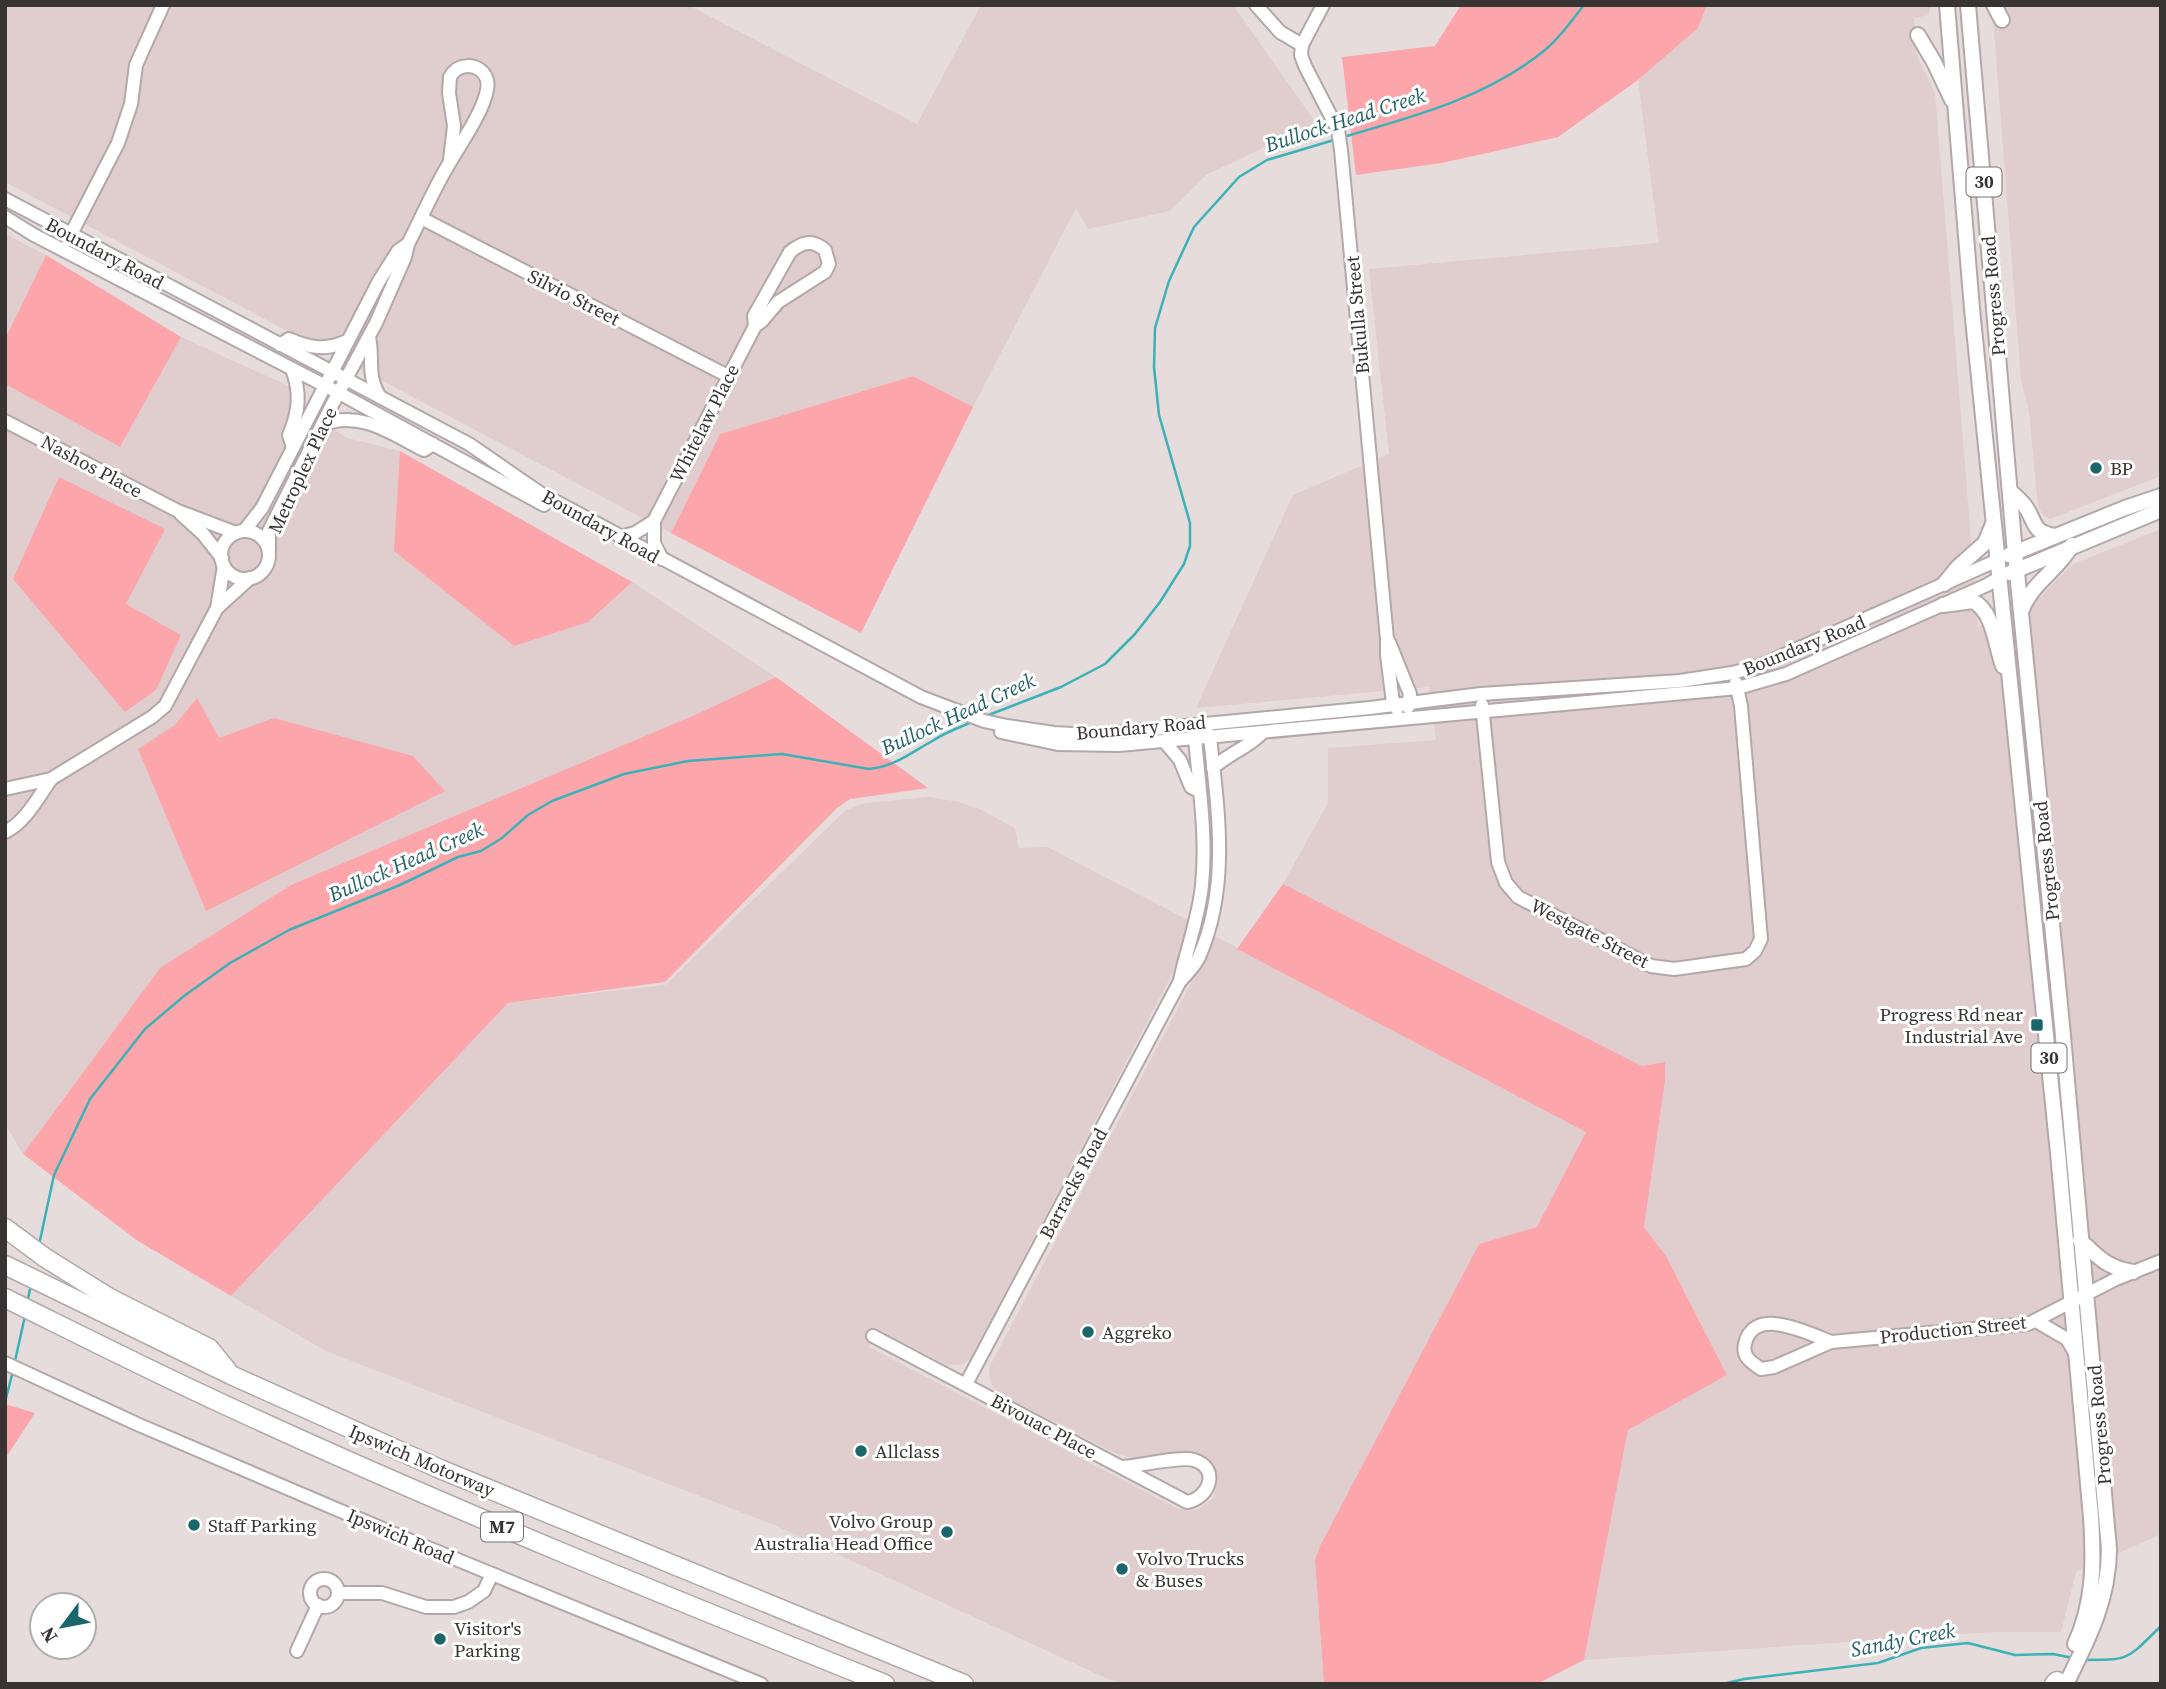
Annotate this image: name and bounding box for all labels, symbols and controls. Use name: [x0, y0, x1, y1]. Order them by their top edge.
water label: Bullock Head Creek: [1260, 80, 1429, 159]
road number: 30: [1966, 168, 2002, 196]
street label: Boundary Road: [41, 211, 169, 295]
street label: Progress Road: [1975, 235, 2011, 357]
street label: Bukulla Street: [1339, 254, 1375, 375]
street label: Silvio Street: [524, 263, 625, 332]
street label: Whitelaw Place: [663, 359, 745, 487]
street label: Metroplex Place: [261, 403, 343, 537]
street label: Nashos Place: [37, 428, 147, 504]
place label: BP: [2110, 455, 2133, 481]
marker: BP: [2088, 460, 2104, 476]
street label: Boundary Road: [538, 483, 665, 569]
street label: Boundary Road: [1739, 608, 1870, 681]
water label: Bullock Head Creek: [875, 665, 1040, 762]
street label: Boundary Road: [1075, 708, 1207, 746]
street label: Progress Road: [2027, 799, 2065, 922]
water label: Bullock Head Creek: [323, 814, 488, 909]
street label: Westgate Street: [1526, 892, 1654, 974]
place label: Progress Rd near Industrial Ave: [1879, 1001, 2023, 1049]
marker: Progress Rd near Industrial Ave: [2029, 1017, 2045, 1033]
road number: 30: [2032, 1044, 2066, 1072]
street label: Barracks Road: [1033, 1123, 1113, 1243]
street label: Production Street: [1878, 1308, 2028, 1350]
place label: Aggreko: [1102, 1319, 1172, 1345]
marker: Aggreko: [1080, 1324, 1096, 1340]
street label: Progress Road: [2081, 1364, 2117, 1486]
street label: Bivouac Place: [986, 1387, 1102, 1465]
street label: Ipswich Motorway: [345, 1418, 499, 1503]
place label: Allclass: [875, 1438, 940, 1464]
marker: Allclass: [853, 1443, 869, 1459]
street label: Ipswich Road: [343, 1502, 459, 1570]
place label: Volvo Group Australia Head Office: [754, 1508, 933, 1556]
place label: Staff Parking: [208, 1512, 316, 1538]
road number: M7: [481, 1512, 523, 1542]
marker: Staff Parking: [186, 1517, 202, 1533]
marker: Volvo Group Australia Head Office: [939, 1524, 955, 1540]
place label: Volvo Trucks & Buses: [1136, 1545, 1244, 1593]
marker: Volvo Trucks & Buses: [1114, 1561, 1130, 1577]
north arrow: [28, 1591, 98, 1661]
place label: Visitor's Parking: [454, 1615, 522, 1663]
water label: Sandy Creek: [1848, 1615, 1958, 1664]
text: N: [34, 1622, 63, 1648]
marker: Visitor's Parking: [432, 1631, 448, 1647]

